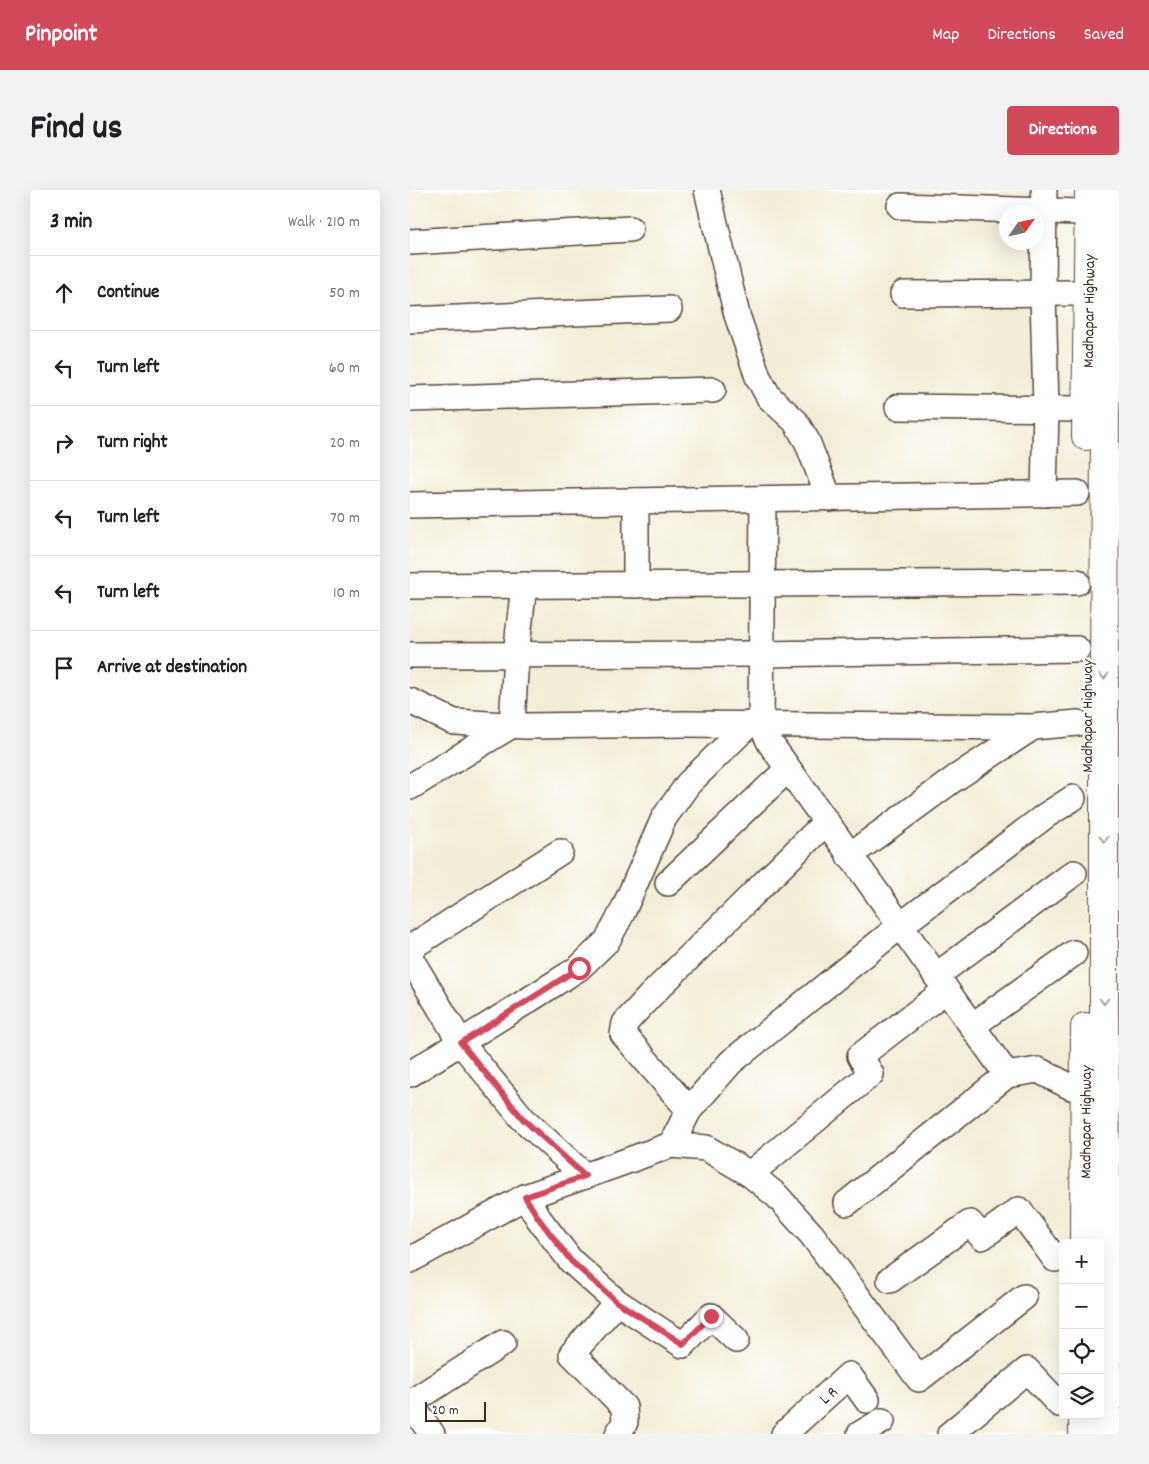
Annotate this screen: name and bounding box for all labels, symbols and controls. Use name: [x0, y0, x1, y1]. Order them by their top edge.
text: Pinpoint: [25, 18, 97, 52]
text: Map: [932, 23, 959, 48]
text: Directions: [987, 23, 1056, 48]
text: Saved: [1084, 23, 1124, 48]
text: Find us: [30, 105, 122, 155]
button: Directions: [1007, 106, 1119, 155]
north arrow: [999, 205, 1044, 250]
text: 3 min: [50, 208, 92, 238]
text: Walk · 210 m: [288, 211, 360, 234]
street label: Madhapar Highway: [1078, 254, 1102, 368]
icon: ahead: [50, 279, 78, 307]
text: Continue: [97, 280, 159, 307]
text: 50 m: [329, 282, 360, 305]
icon: left: [50, 354, 78, 382]
text: Turn left: [97, 355, 160, 382]
text: 60 m: [329, 357, 360, 380]
icon: right: [50, 429, 78, 457]
text: Turn right: [97, 430, 168, 457]
text: 20 m: [330, 432, 360, 455]
icon: left: [50, 504, 78, 532]
text: Turn left: [97, 505, 160, 532]
text: 70 m: [330, 507, 360, 530]
icon: left: [50, 579, 78, 607]
text: Turn left: [97, 580, 160, 607]
text: 10 m: [333, 582, 360, 605]
icon: arrive: [50, 654, 78, 682]
text: Arrive at destination: [97, 655, 247, 682]
street label: Madhapar Highway: [1077, 659, 1100, 773]
one-way arrow: [1099, 672, 1109, 680]
one-way arrow: [1099, 835, 1109, 843]
route start: [568, 957, 591, 980]
one-way arrow: [1099, 998, 1109, 1005]
street label: Madhapar Highway: [1075, 1065, 1099, 1179]
map controls: [1059, 1239, 1104, 1419]
button: +: [1059, 1239, 1104, 1284]
button: −: [1059, 1284, 1104, 1329]
route end: [700, 1305, 723, 1328]
button: locate: [1059, 1329, 1104, 1374]
button: layers: [1059, 1374, 1104, 1419]
street label: L R: [815, 1381, 844, 1411]
scale bar: [425, 1399, 486, 1422]
text: 20 m: [432, 1401, 459, 1421]

